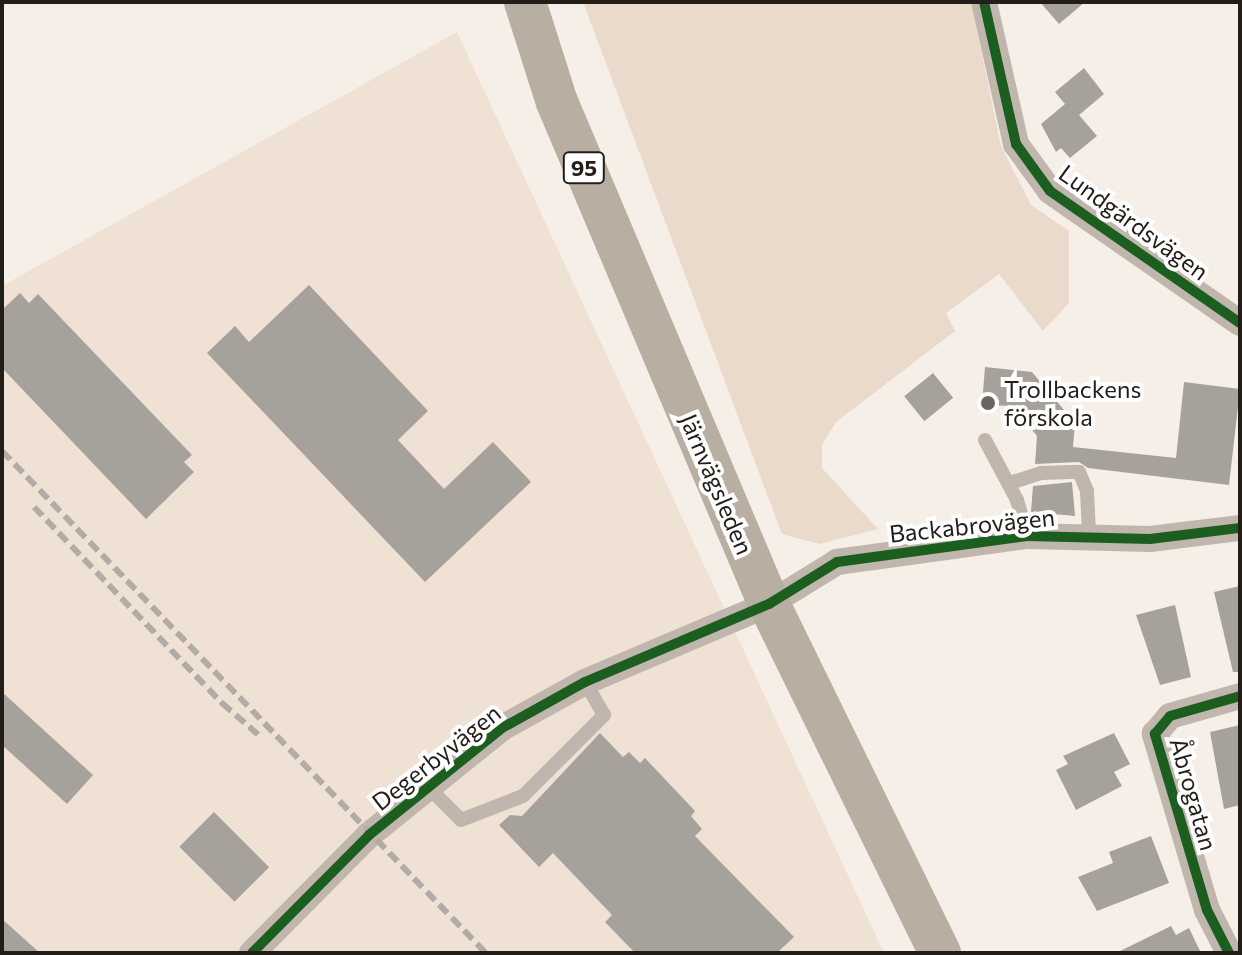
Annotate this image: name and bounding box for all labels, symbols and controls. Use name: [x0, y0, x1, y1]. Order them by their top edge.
road number: 95: [562, 150, 606, 186]
street label: Lundgärdsvägen: [1054, 158, 1214, 286]
place label: Trollbackens förskola: [1004, 375, 1141, 431]
marker: Trollbackens förskola: [979, 394, 997, 412]
street label: Järnvägsleden: [674, 409, 760, 559]
street label: Backabrovägen: [888, 502, 1056, 548]
street label: Degerbyvägen: [366, 698, 506, 816]
street label: Åbrogatan: [1164, 734, 1224, 854]

